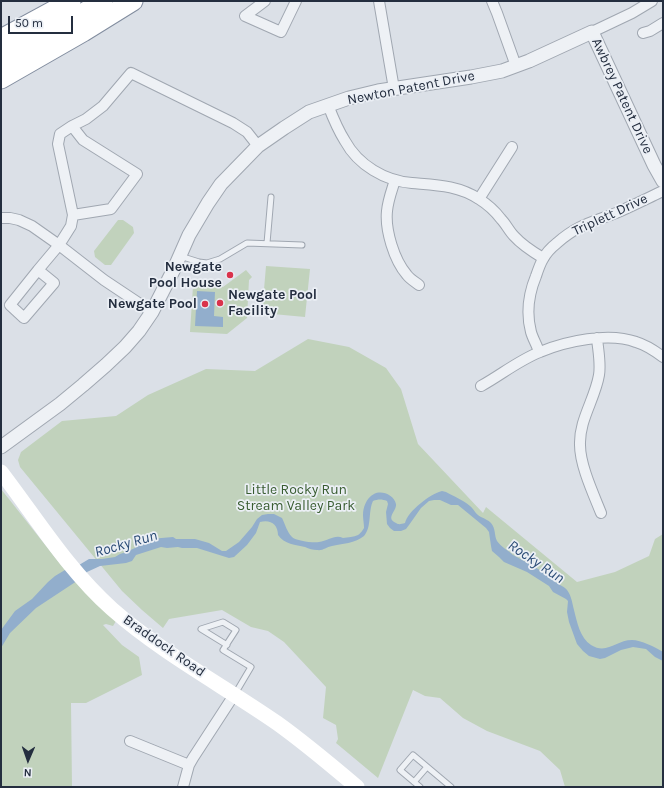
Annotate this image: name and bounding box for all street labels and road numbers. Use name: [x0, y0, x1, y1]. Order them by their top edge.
street label: Awbrey Patent Drive: [588, 35, 656, 157]
street label: Newton Patent Drive: [346, 67, 476, 109]
street label: Triplett Drive: [570, 190, 650, 240]
street label: Braddock Road: [120, 611, 208, 681]

